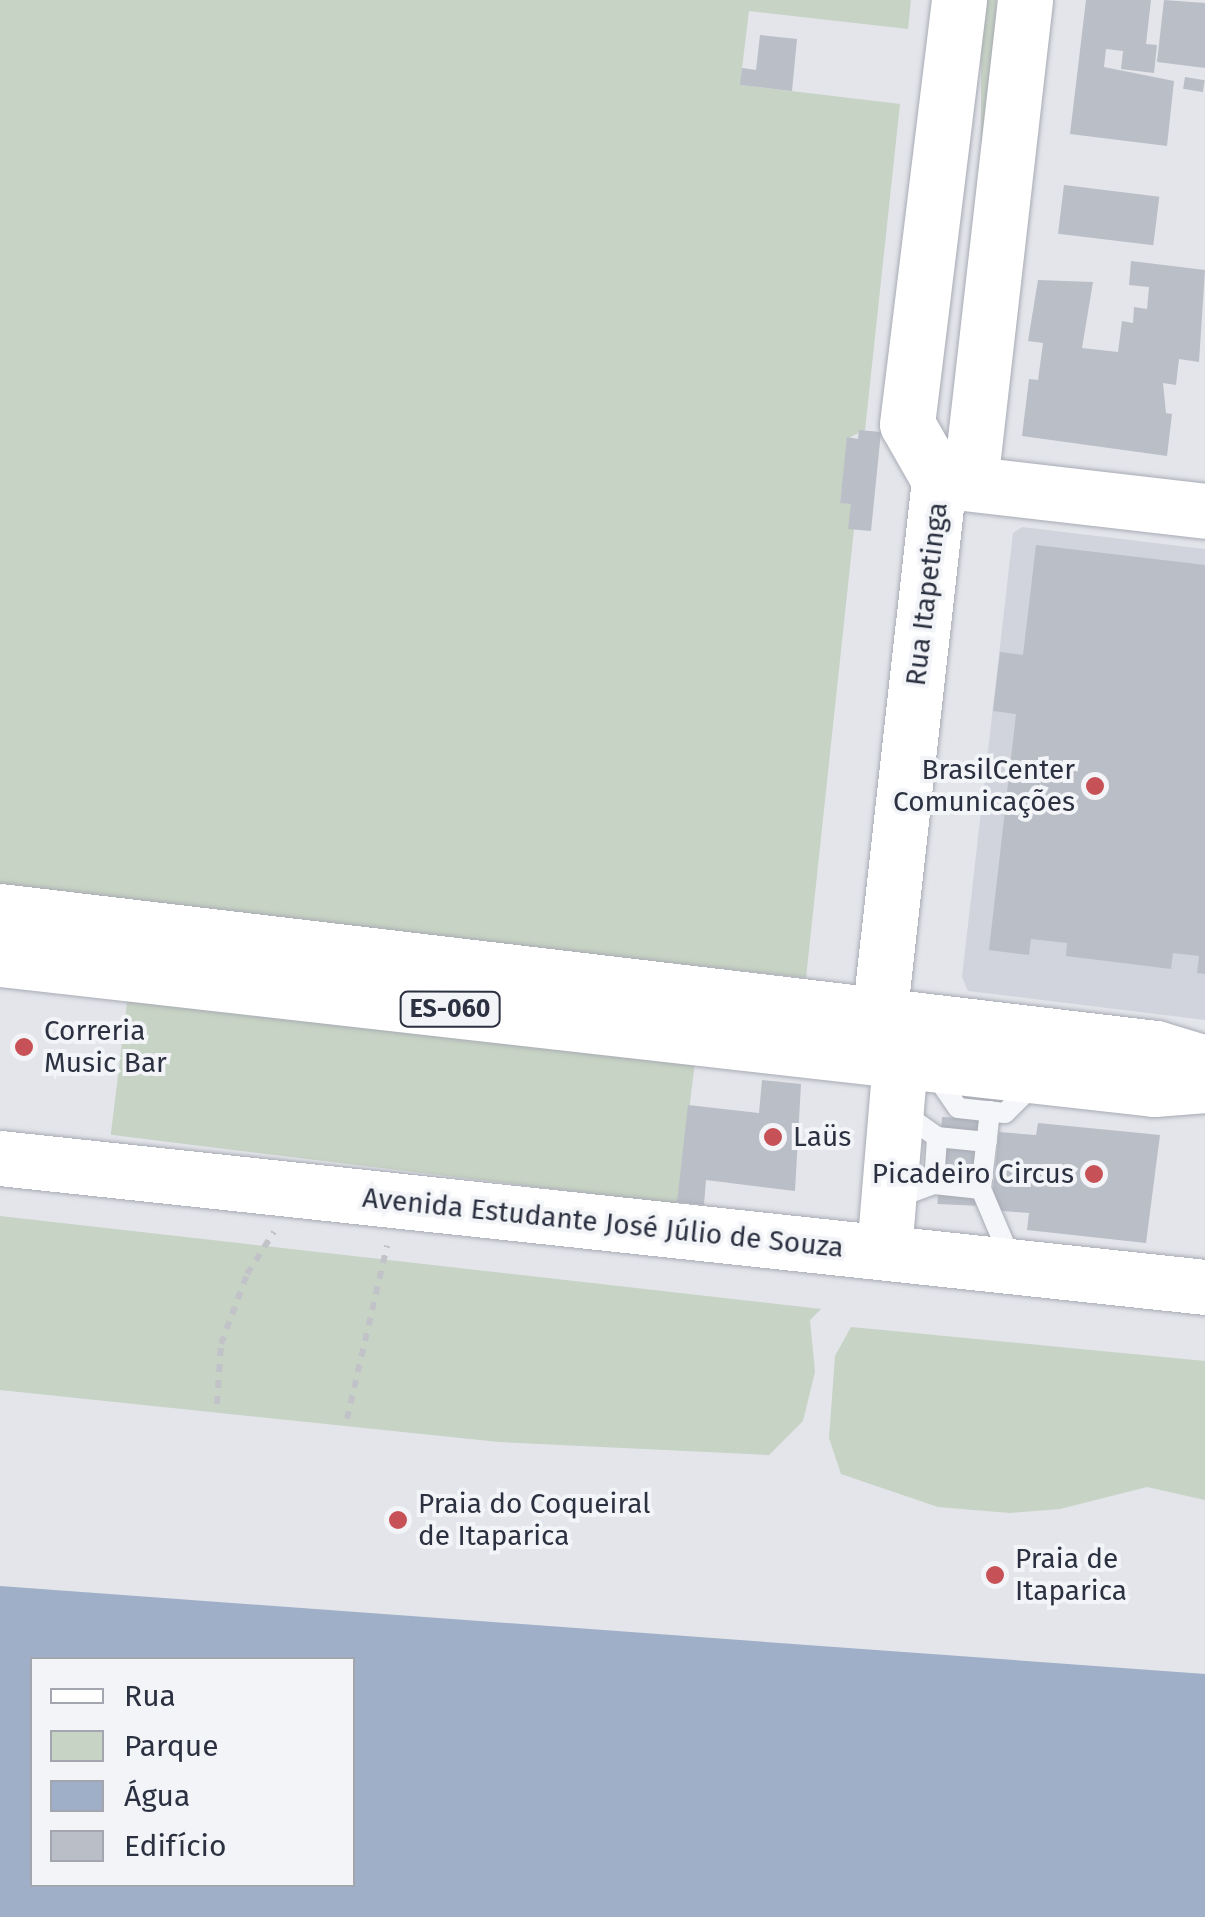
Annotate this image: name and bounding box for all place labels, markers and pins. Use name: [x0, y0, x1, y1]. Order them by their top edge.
place label: BrasilCenter Comunicações: [893, 753, 1075, 819]
marker: BrasilCenter Comunicações: [1084, 775, 1106, 797]
place label: Correria Music Bar: [44, 1014, 167, 1080]
marker: Correria Music Bar: [13, 1036, 35, 1058]
place label: Laüs: [793, 1120, 851, 1154]
marker: Laüs: [762, 1126, 784, 1148]
place label: Picadeiro Circus: [872, 1157, 1074, 1191]
marker: Picadeiro Circus: [1083, 1163, 1105, 1185]
place label: Praia do Coqueiral de Itaparica: [418, 1487, 650, 1553]
marker: Praia do Coqueiral de Itaparica: [387, 1509, 409, 1531]
place label: Praia de Itaparica: [1015, 1542, 1127, 1608]
marker: Praia de Itaparica: [984, 1564, 1006, 1586]

